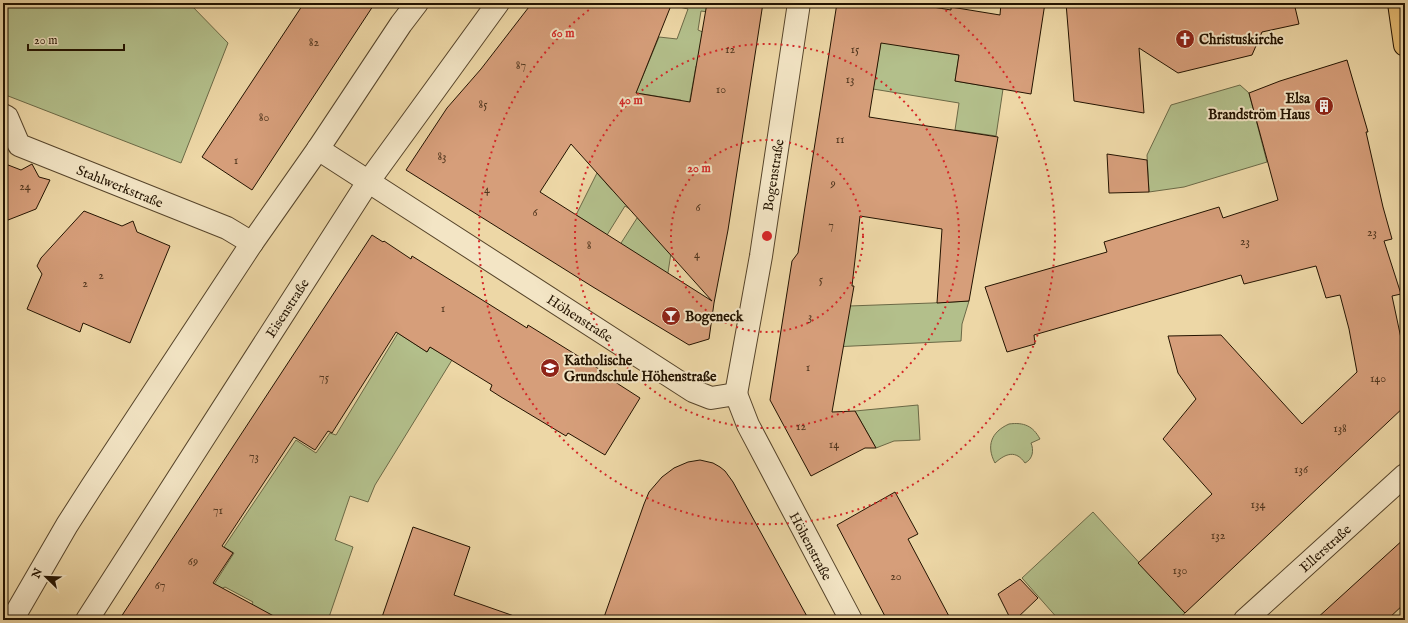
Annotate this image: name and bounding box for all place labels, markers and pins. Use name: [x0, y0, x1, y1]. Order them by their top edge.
church icon: Christuskirche: [1174, 28, 1196, 50]
place label: Christuskirche: [1199, 31, 1284, 49]
place label: Elsa Brandström Haus: [1208, 90, 1311, 124]
building icon: Elsa Brandström Haus: [1313, 95, 1335, 117]
centre of rings: [760, 229, 774, 243]
bar icon: Bogeneck: [660, 305, 682, 327]
place label: Bogeneck: [685, 308, 744, 326]
place label: Katholische Grundschule Höhenstraße: [564, 352, 717, 386]
school or university icon: Katholische Grundschule Höhenstraße: [539, 357, 561, 379]

